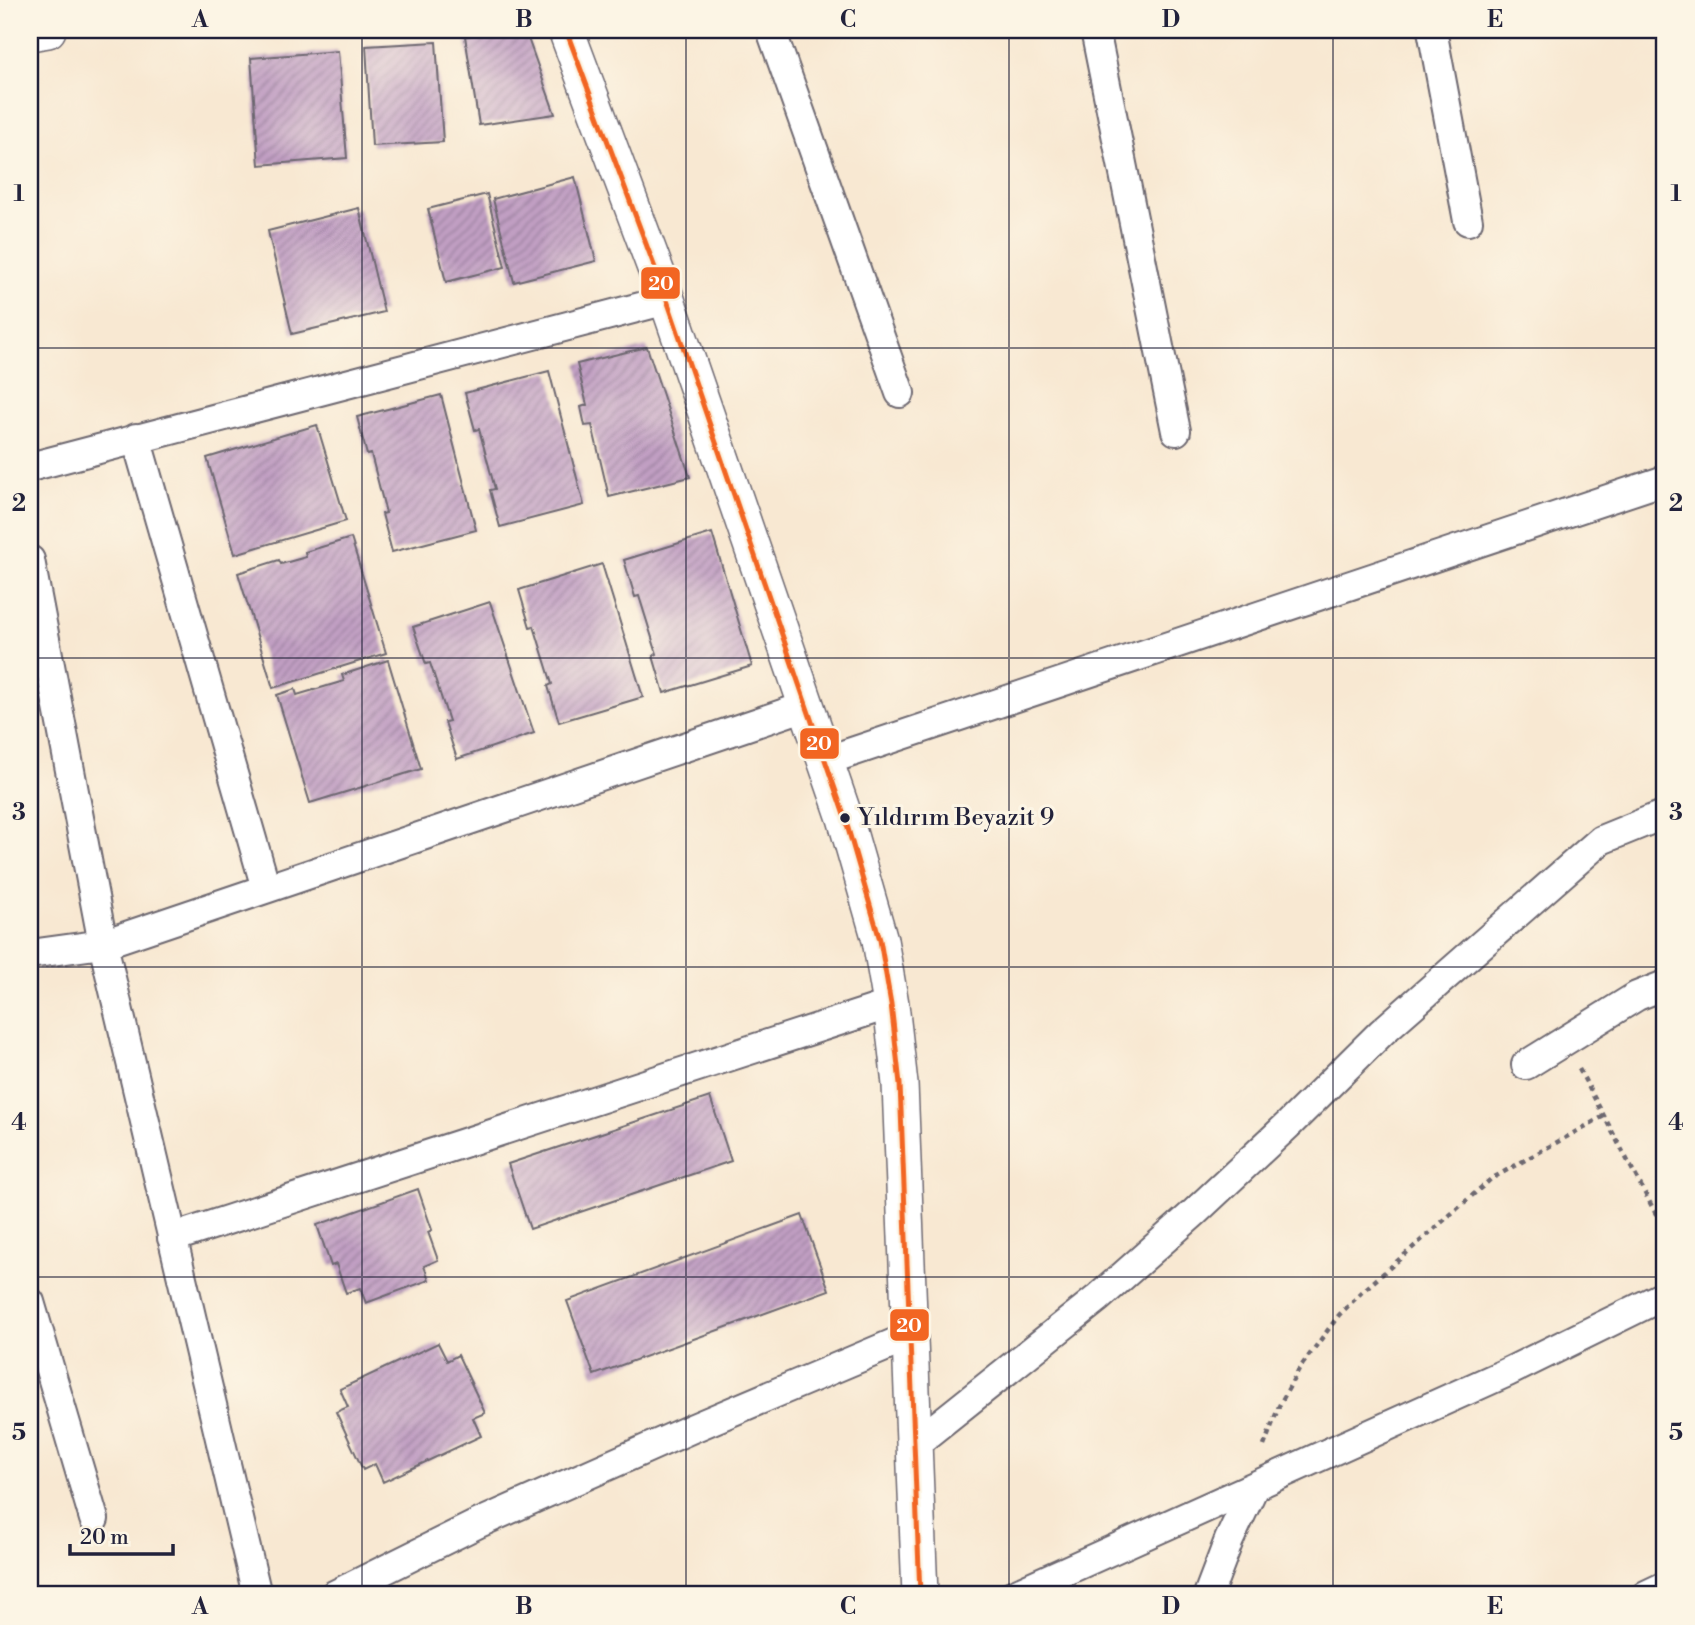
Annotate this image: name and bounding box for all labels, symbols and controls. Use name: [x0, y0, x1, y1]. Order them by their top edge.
text: A: [191, 6, 209, 34]
text: B: [515, 6, 533, 34]
text: C: [840, 6, 856, 34]
text: D: [1162, 6, 1180, 34]
text: E: [1487, 6, 1503, 34]
text: 1: [13, 180, 25, 208]
text: 1: [1670, 180, 1682, 208]
line badge: 20: [640, 266, 681, 300]
text: 20: [648, 272, 674, 296]
text: 2: [12, 490, 26, 518]
text: 2: [1669, 490, 1683, 518]
line badge: 20: [799, 727, 840, 760]
text: 20: [806, 732, 832, 756]
text: 3: [12, 799, 26, 827]
text: 3: [1669, 799, 1683, 827]
place label: Yıldırım Beyazit 9: [856, 803, 1054, 833]
marker: Yıldırım Beyazit 9: [838, 811, 852, 825]
text: 4: [11, 1109, 27, 1137]
text: 4: [1668, 1109, 1684, 1137]
line badge: 20: [889, 1308, 930, 1342]
text: 20: [896, 1314, 922, 1338]
text: 5: [12, 1419, 26, 1447]
text: 5: [1669, 1419, 1683, 1447]
scale bar: [70, 1513, 173, 1557]
text: 20 m: [80, 1525, 129, 1551]
text: A: [191, 1593, 209, 1621]
text: B: [515, 1593, 533, 1621]
text: C: [840, 1593, 856, 1621]
text: D: [1162, 1593, 1180, 1621]
text: E: [1487, 1593, 1503, 1621]

